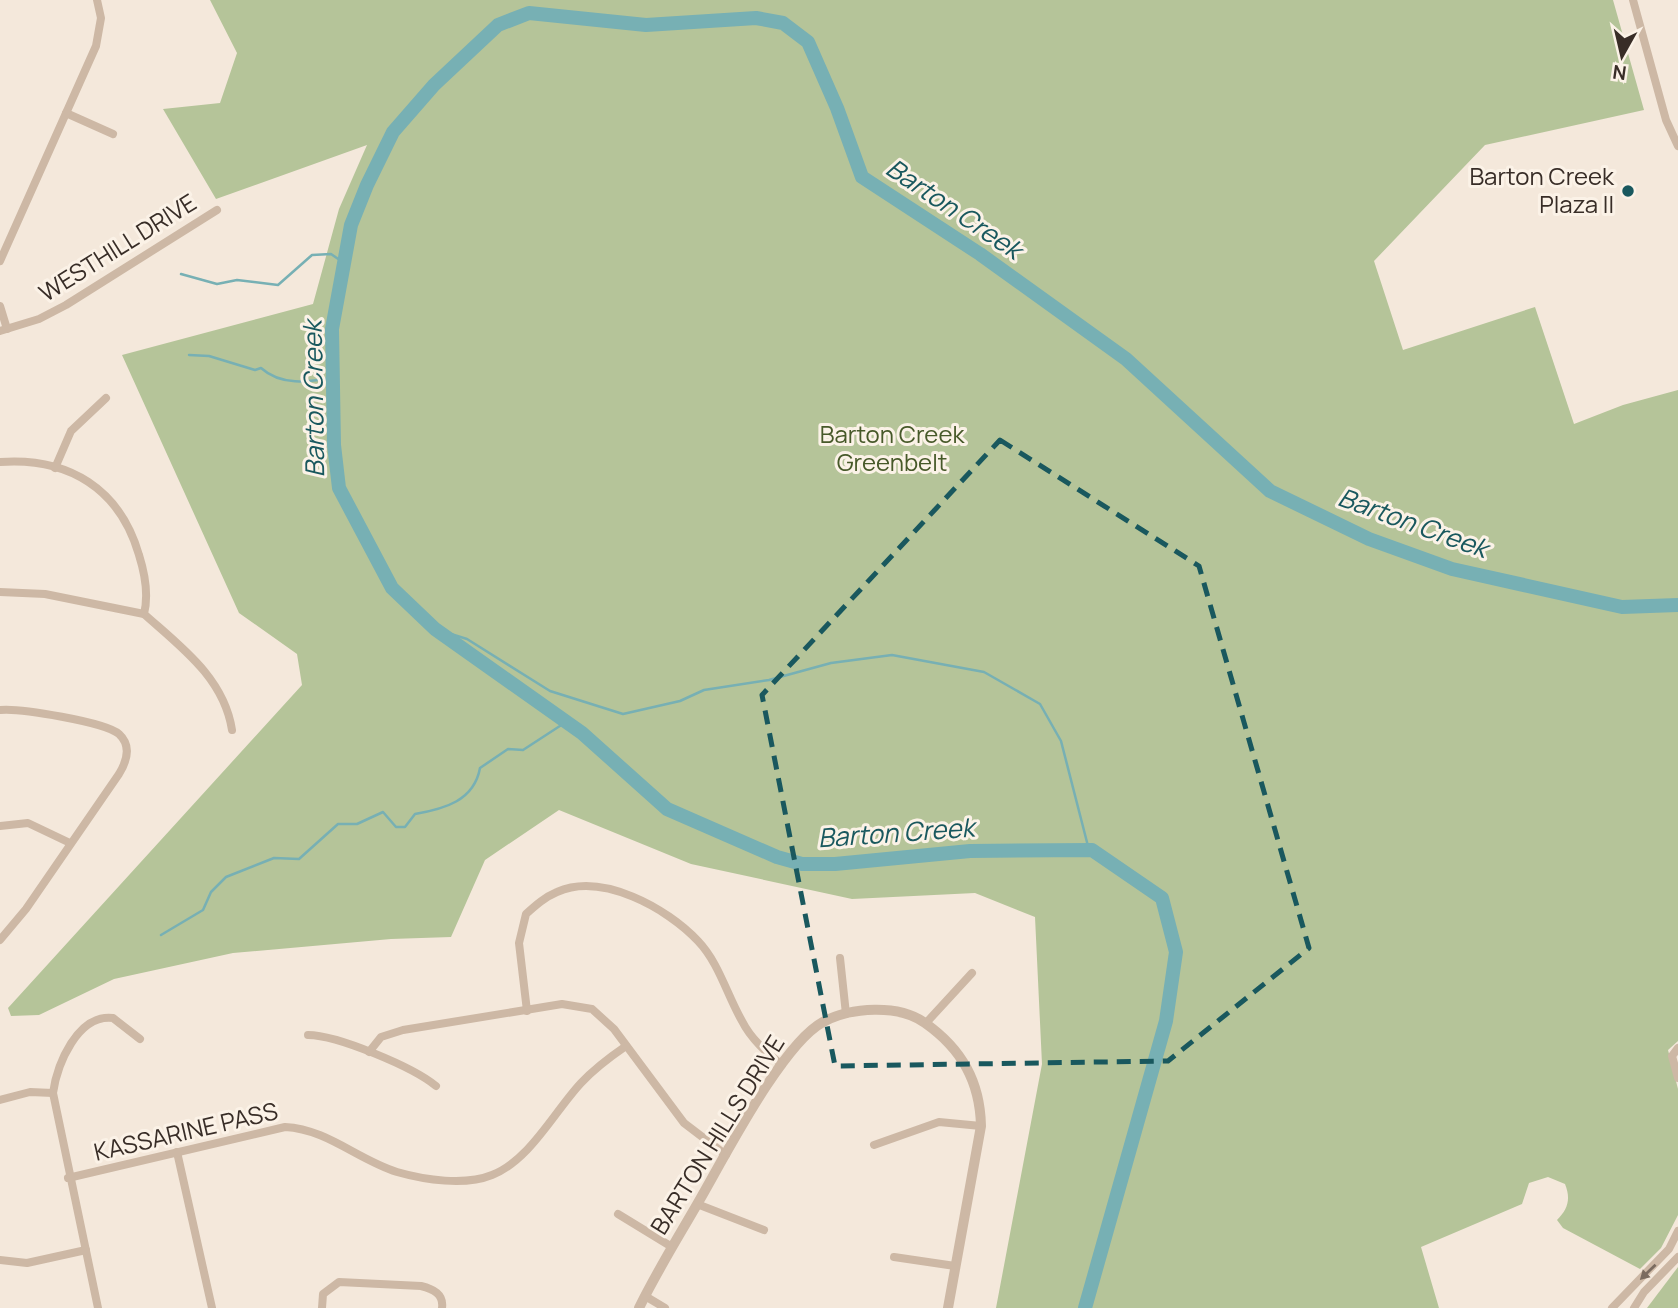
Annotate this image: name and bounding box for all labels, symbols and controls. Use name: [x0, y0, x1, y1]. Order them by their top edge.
north arrow: [1587, 21, 1657, 91]
text: N: [1611, 59, 1628, 87]
water label: Barton Creek: [880, 149, 1033, 269]
place label: Barton Creek Plaza II: [1469, 159, 1615, 220]
marker: Barton Creek Plaza II: [1620, 183, 1636, 199]
street label: WESTHILL DRIVE: [32, 185, 202, 308]
water label: Barton Creek: [294, 316, 332, 478]
park label: Barton Creek Greenbelt: [820, 417, 965, 478]
water label: Barton Creek: [1334, 478, 1497, 567]
water label: Barton Creek: [817, 808, 979, 855]
street label: BARTON HILLS DRIVE: [642, 1028, 791, 1240]
street label: KASSARINE PASS: [90, 1093, 281, 1168]
one-way arrow: [1639, 1263, 1656, 1280]

